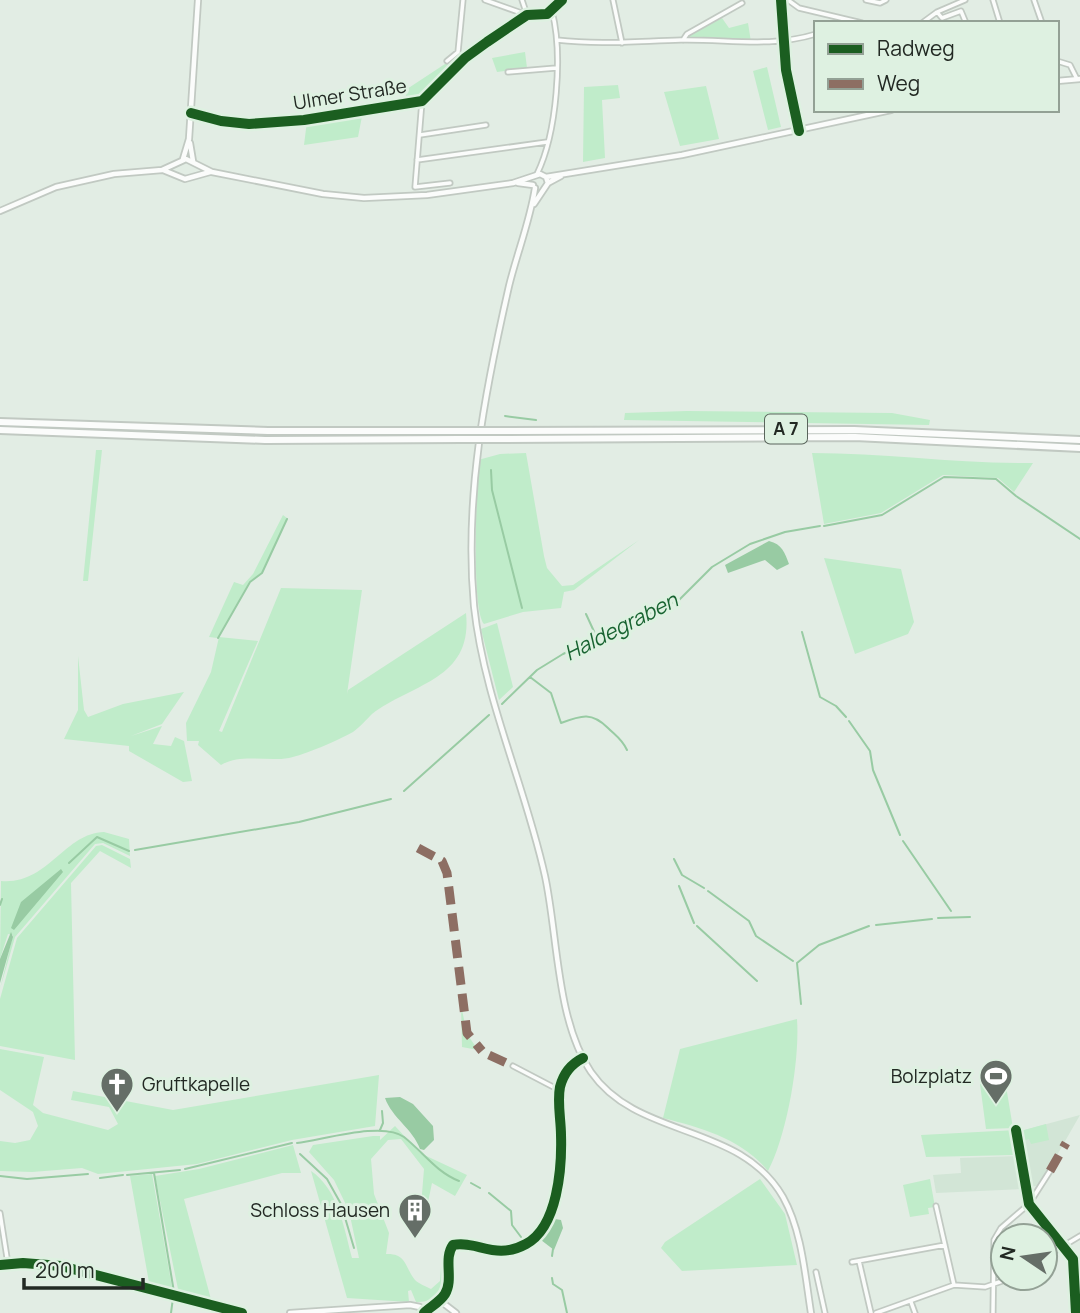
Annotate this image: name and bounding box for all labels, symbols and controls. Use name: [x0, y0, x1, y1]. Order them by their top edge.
legend: [814, 21, 1059, 112]
text: Radweg: [877, 34, 955, 62]
text: Weg: [877, 69, 920, 97]
street label: Ulmer Straße: [291, 72, 409, 116]
road number: A 7: [765, 414, 807, 444]
water label: Haldegraben: [559, 585, 683, 667]
sports icon: Bolzplatz: [977, 1057, 1015, 1106]
place label: Bolzplatz: [891, 1063, 972, 1089]
church icon: Gruftkapelle: [98, 1065, 136, 1114]
place label: Gruftkapelle: [142, 1071, 250, 1097]
building icon: Schloss Hausen: [396, 1191, 434, 1240]
place label: Schloss Hausen: [250, 1197, 390, 1223]
north arrow: [989, 1222, 1059, 1292]
text: N: [993, 1244, 1022, 1263]
scale bar: [24, 1246, 144, 1290]
text: 200 m: [35, 1256, 95, 1284]

